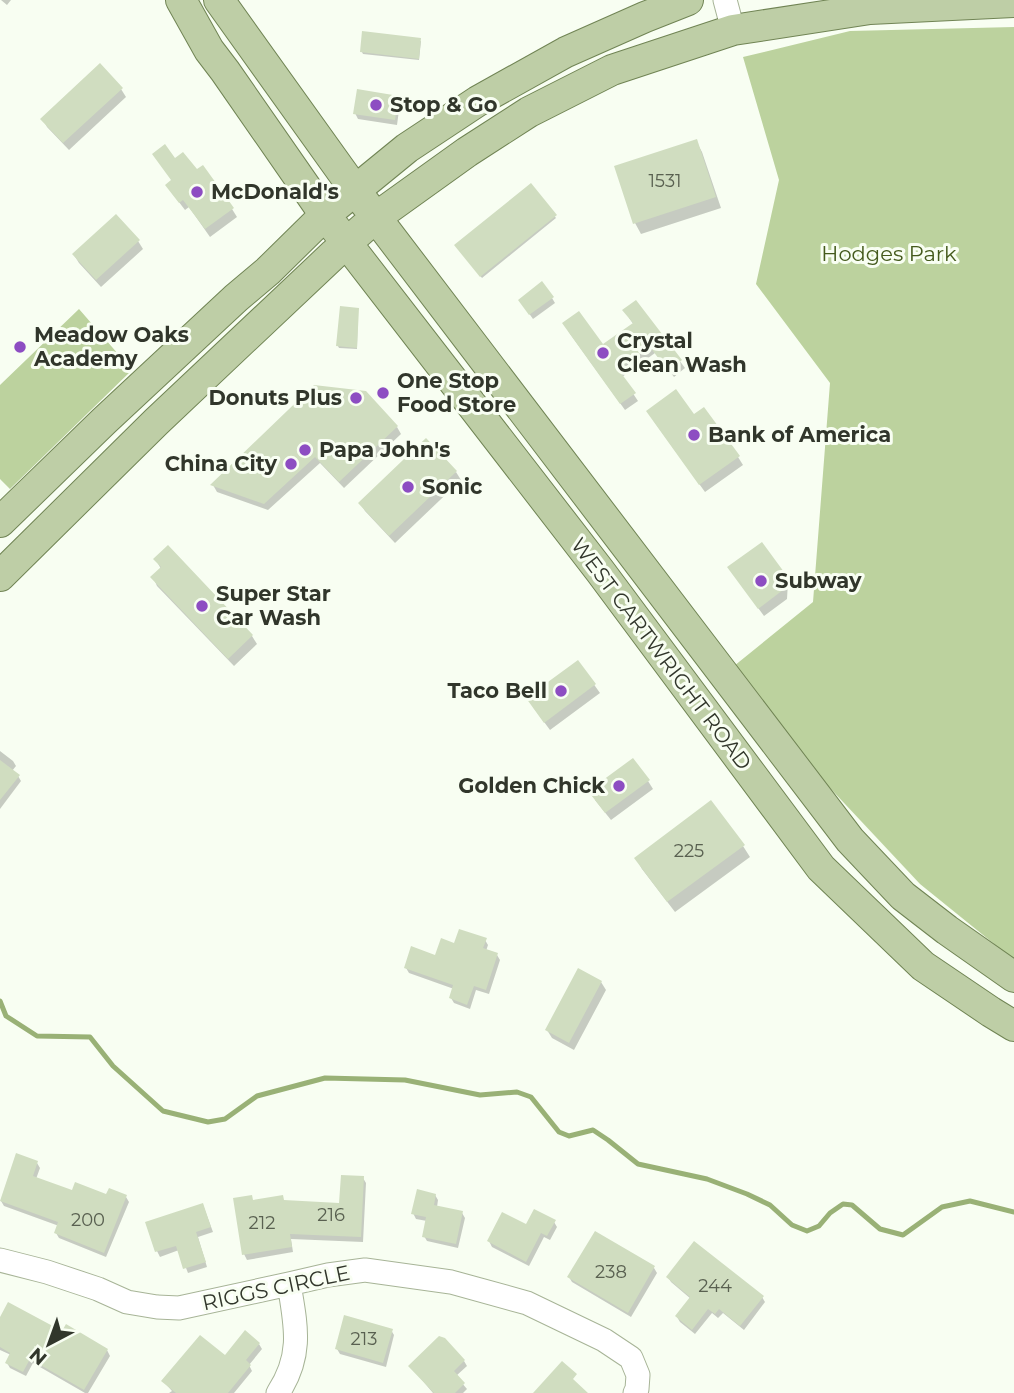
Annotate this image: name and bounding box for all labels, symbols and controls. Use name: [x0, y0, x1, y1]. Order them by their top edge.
place label: Stop & Go: [390, 92, 498, 117]
marker: Stop & Go: [368, 97, 384, 113]
house number: 1531: [648, 170, 682, 192]
place label: McDonald's: [211, 179, 339, 204]
marker: McDonald's: [189, 184, 205, 200]
park label: Hodges Park: [821, 241, 957, 266]
place label: Meadow Oaks Academy: [33, 322, 189, 371]
place label: Crystal Clean Wash: [617, 328, 747, 377]
marker: Meadow Oaks Academy: [12, 339, 28, 355]
marker: Crystal Clean Wash: [595, 345, 611, 361]
place label: One Stop Food Store: [397, 368, 516, 417]
place label: Donuts Plus: [208, 385, 342, 410]
marker: One Stop Food Store: [375, 385, 391, 401]
marker: Donuts Plus: [348, 390, 364, 406]
place label: Bank of America: [708, 422, 891, 447]
marker: Bank of America: [686, 427, 702, 443]
place label: Papa John's: [319, 437, 450, 462]
marker: Papa John's: [297, 442, 313, 458]
place label: China City: [165, 451, 277, 476]
marker: China City: [283, 456, 299, 472]
place label: Sonic: [422, 474, 483, 499]
marker: Sonic: [400, 479, 416, 495]
street label: WEST CARTWRIGHT ROAD: [566, 533, 757, 775]
place label: Subway: [775, 568, 862, 593]
marker: Subway: [753, 573, 769, 589]
place label: Super Star Car Wash: [216, 581, 331, 630]
marker: Super Star Car Wash: [194, 598, 210, 614]
place label: Taco Bell: [448, 678, 547, 703]
marker: Taco Bell: [553, 683, 569, 699]
place label: Golden Chick: [458, 773, 605, 798]
marker: Golden Chick: [611, 778, 627, 794]
house number: 225: [674, 840, 704, 862]
house number: 216: [317, 1204, 345, 1226]
house number: 200: [71, 1209, 105, 1231]
house number: 212: [249, 1212, 275, 1234]
street label: RIGGS CIRCLE: [200, 1260, 352, 1315]
house number: 238: [595, 1261, 627, 1283]
house number: 244: [698, 1275, 732, 1297]
north arrow: [14, 1309, 84, 1379]
house number: 213: [351, 1328, 377, 1350]
text: N: [25, 1343, 52, 1370]

